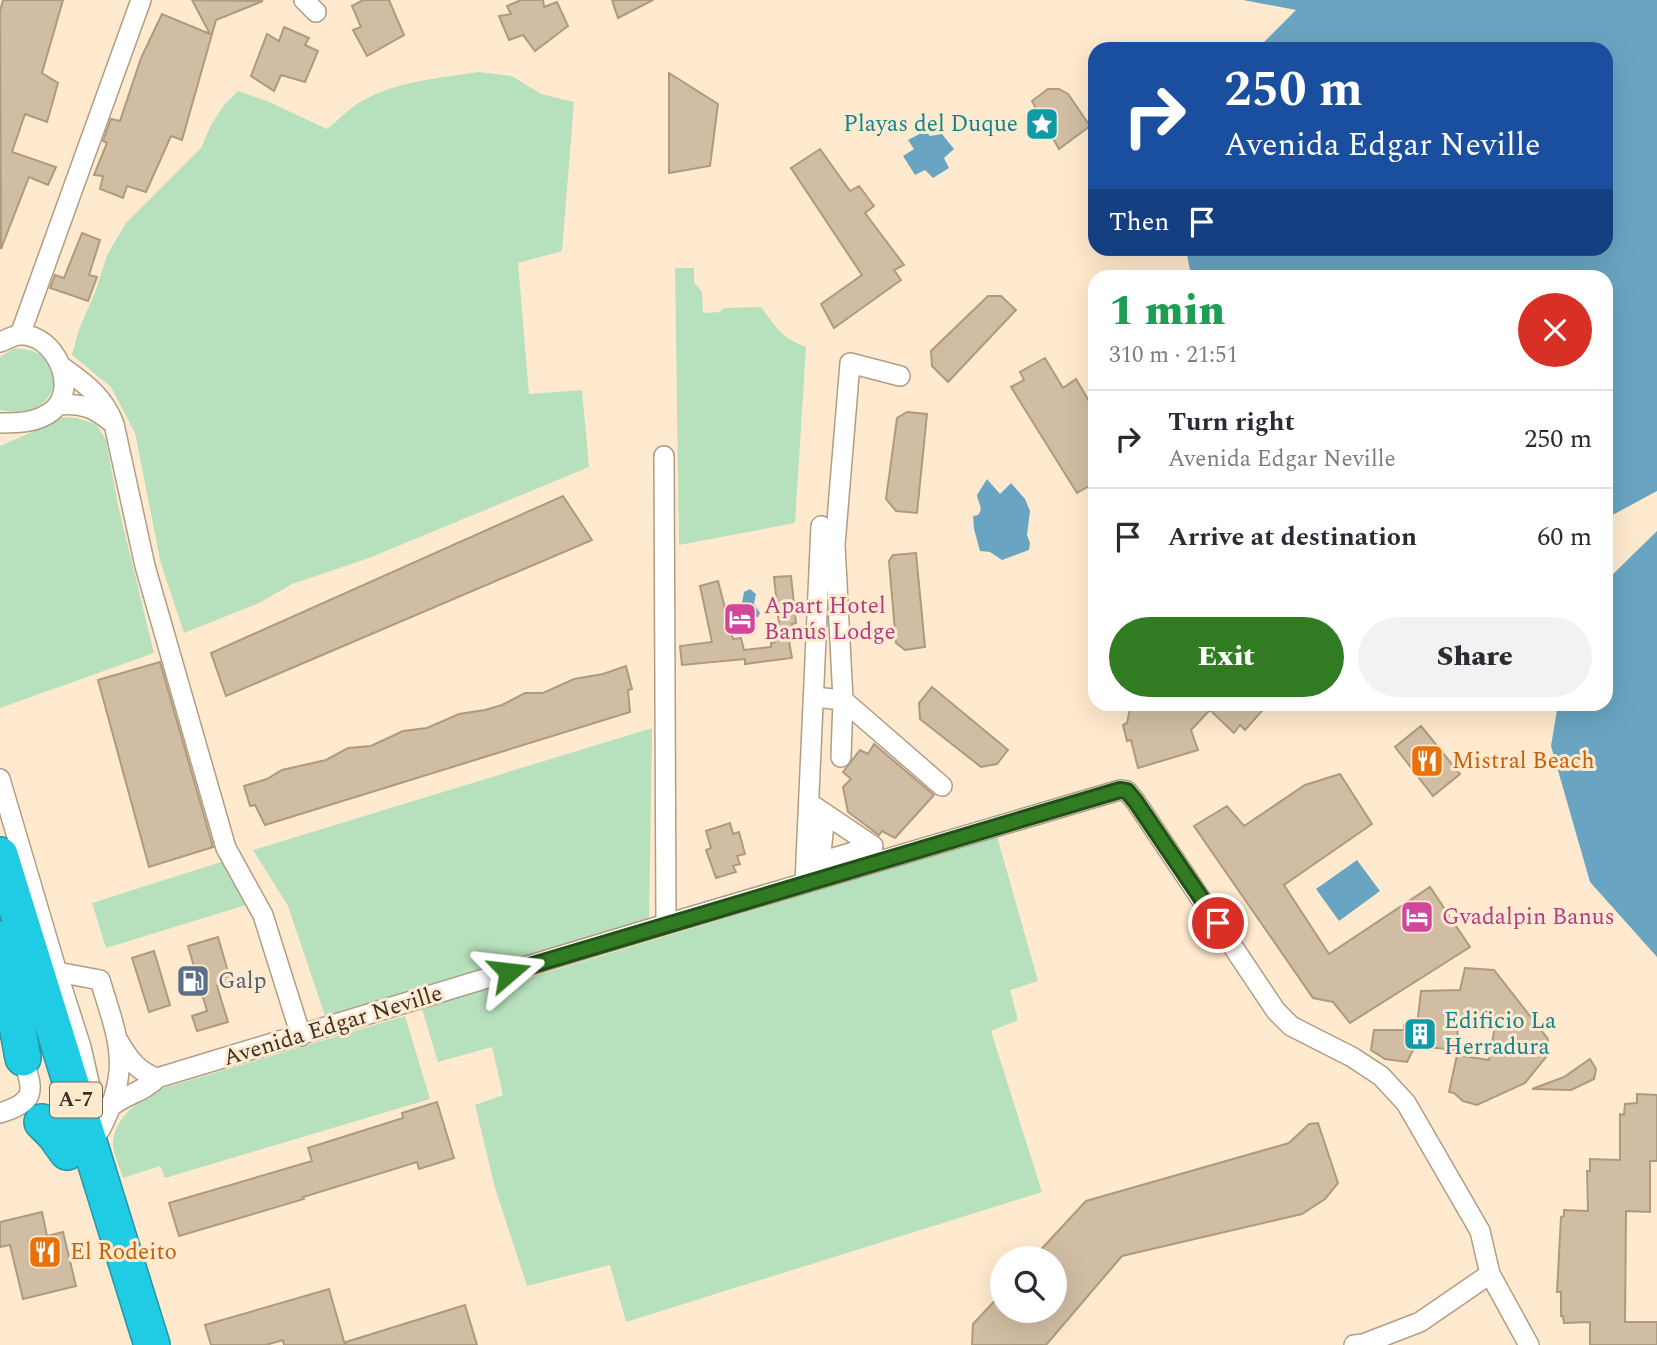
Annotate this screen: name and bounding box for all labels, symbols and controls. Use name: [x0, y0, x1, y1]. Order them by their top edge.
text: 250 m: [1224, 53, 1363, 128]
icon: right: [1109, 70, 1200, 161]
place icon: Playas del Duque: [1023, 105, 1061, 143]
place label: Playas del Duque: [843, 107, 1018, 142]
text: Avenida Edgar Neville: [1224, 121, 1541, 170]
text: Then: [1109, 202, 1169, 242]
icon: arrive: [1183, 203, 1221, 241]
text: 1 min: [1109, 280, 1225, 343]
button: close: [1518, 293, 1592, 367]
text: 310 m · 21:51: [1109, 338, 1238, 373]
text: Turn right: [1168, 402, 1295, 442]
text: 250 m: [1524, 419, 1592, 459]
icon: right: [1109, 420, 1147, 458]
text: Avenida Edgar Neville: [1168, 442, 1396, 477]
text: Arrive at destination: [1168, 517, 1417, 557]
text: 60 m: [1537, 517, 1592, 557]
icon: arrive: [1109, 518, 1147, 556]
place label: Apart Hotel Banús Lodge: [764, 589, 896, 650]
hotel icon: Apart Hotel Banús Lodge: [721, 600, 759, 638]
button: Exit: [1109, 617, 1344, 697]
button: Share: [1358, 617, 1592, 697]
restaurant icon: Mistral Beach: [1408, 742, 1446, 780]
place label: Mistral Beach: [1452, 744, 1595, 779]
pin: [1188, 893, 1248, 953]
hotel icon: Gvadalpin Banus: [1398, 898, 1436, 936]
place label: Gvadalpin Banus: [1442, 900, 1615, 935]
icon: arrive: [1199, 904, 1237, 942]
position arrow: [472, 935, 546, 1009]
fuel station icon: Galp: [174, 962, 212, 1000]
place label: Galp: [218, 964, 267, 999]
street label: Avenida Edgar Neville: [219, 976, 447, 1076]
place label: Edificio La Herradura: [1444, 1004, 1556, 1065]
building icon: Edificio La Herradura: [1401, 1015, 1439, 1053]
road number: A-7: [50, 1082, 102, 1118]
restaurant icon: El Rodeito: [26, 1233, 64, 1271]
place label: El Rodeito: [70, 1235, 177, 1270]
map controls: [990, 1246, 1067, 1323]
button: search: [990, 1246, 1067, 1323]

